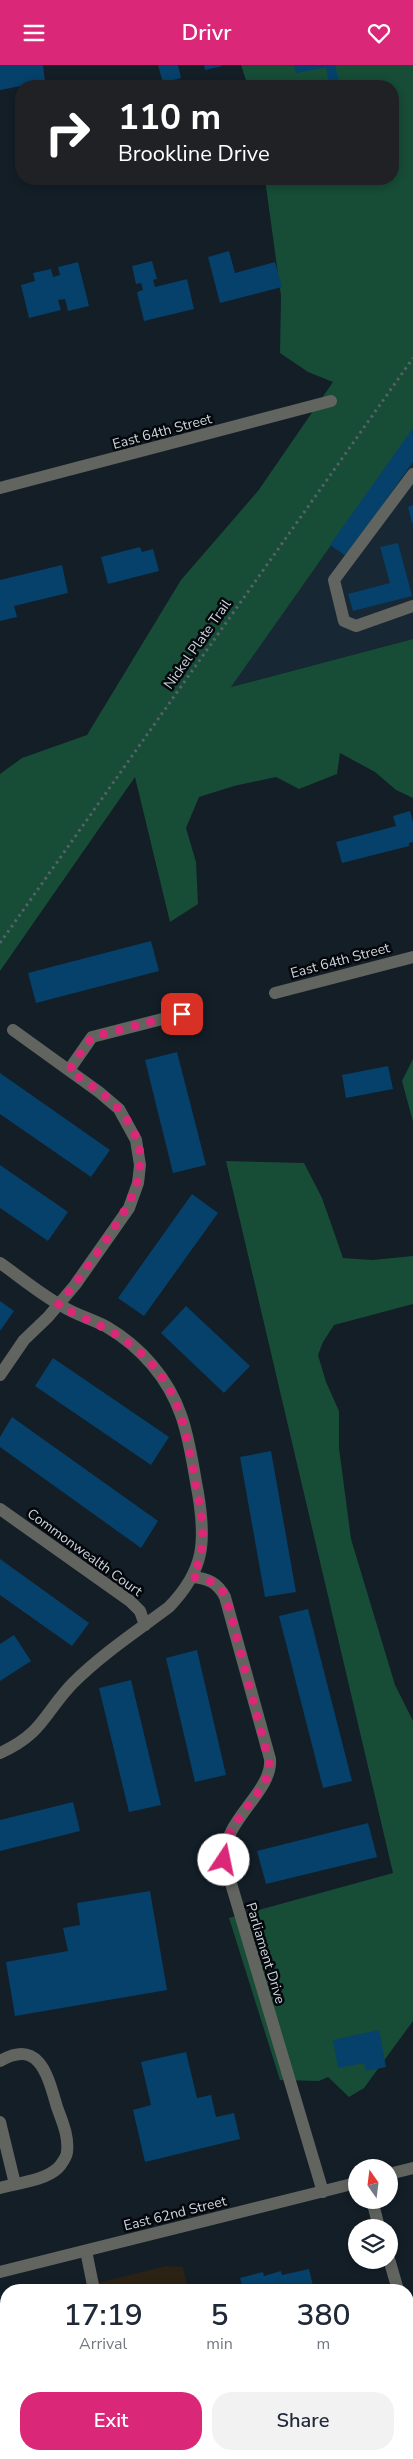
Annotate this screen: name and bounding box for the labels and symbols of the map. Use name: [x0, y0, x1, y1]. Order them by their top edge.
street label: East 64th Street: [110, 409, 214, 454]
street label: Nickel Plate Trail: [159, 595, 236, 693]
street label: East 64th Street: [288, 938, 392, 983]
pin: [161, 993, 203, 1035]
street label: Commonwealth Court: [23, 1504, 146, 1601]
position arrow: [197, 1833, 249, 1885]
street label: Parliament Drive: [241, 1900, 290, 2006]
north arrow: [348, 2159, 398, 2209]
street label: East 62nd Street: [122, 2192, 229, 2235]

